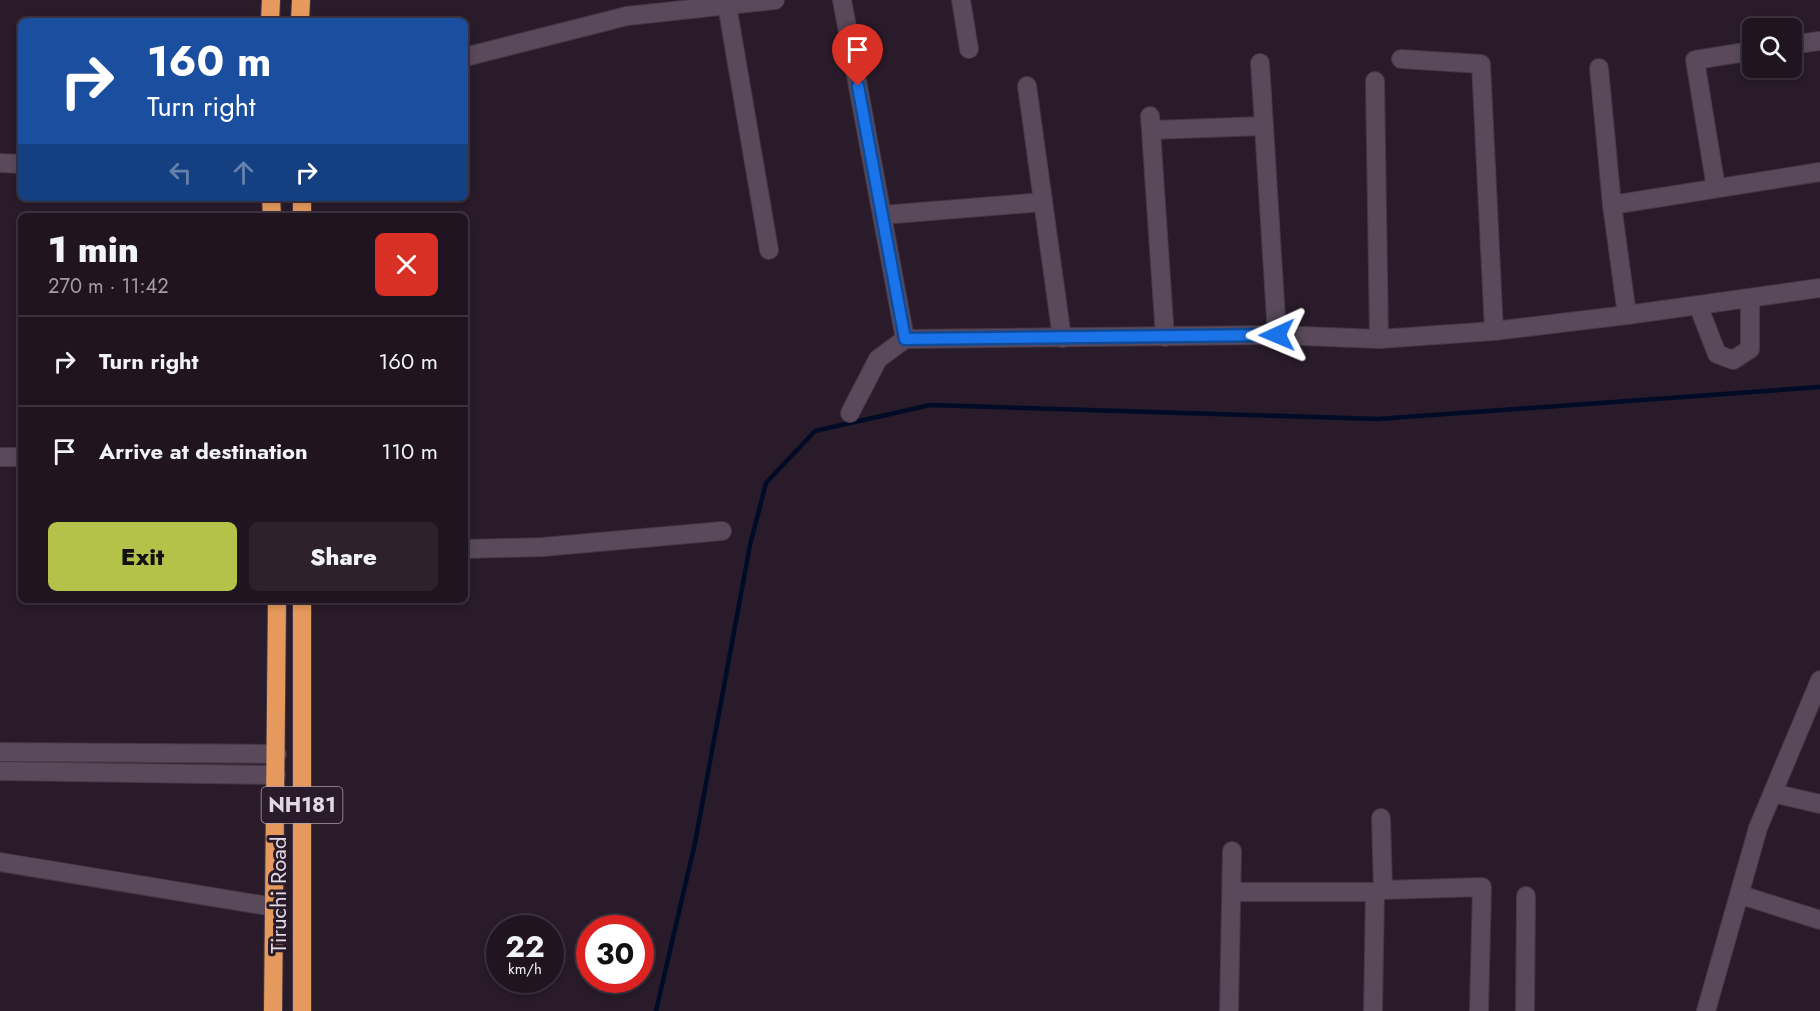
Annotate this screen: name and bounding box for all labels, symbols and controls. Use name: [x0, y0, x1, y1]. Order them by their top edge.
map controls: [1742, 18, 1802, 78]
button: search: [1742, 18, 1802, 78]
pin: [832, 24, 883, 86]
text: 160 m: [147, 31, 271, 92]
icon: arrive: [841, 33, 874, 66]
icon: right: [48, 42, 126, 120]
text: Turn right: [147, 87, 255, 126]
icon: left: [164, 156, 197, 189]
icon: ahead: [227, 156, 260, 189]
icon: right: [290, 156, 323, 189]
text: 1 min: [48, 223, 139, 275]
button: close: [375, 233, 438, 296]
text: 270 m · 11:42: [48, 272, 169, 301]
position arrow: [1245, 303, 1309, 367]
icon: right: [48, 345, 81, 378]
text: Turn right: [99, 345, 199, 377]
text: 160 m: [378, 345, 438, 377]
icon: arrive: [48, 435, 81, 468]
text: Arrive at destination: [99, 435, 308, 467]
text: 110 m: [381, 435, 438, 467]
button: Exit: [48, 522, 237, 591]
button: Share: [249, 522, 438, 591]
road number: NH181: [262, 787, 342, 823]
street label: Tiruchi Road: [262, 837, 294, 953]
speed limit sign: 30: [576, 915, 654, 993]
text: 22: [505, 925, 545, 968]
text: km/h: [508, 958, 542, 980]

